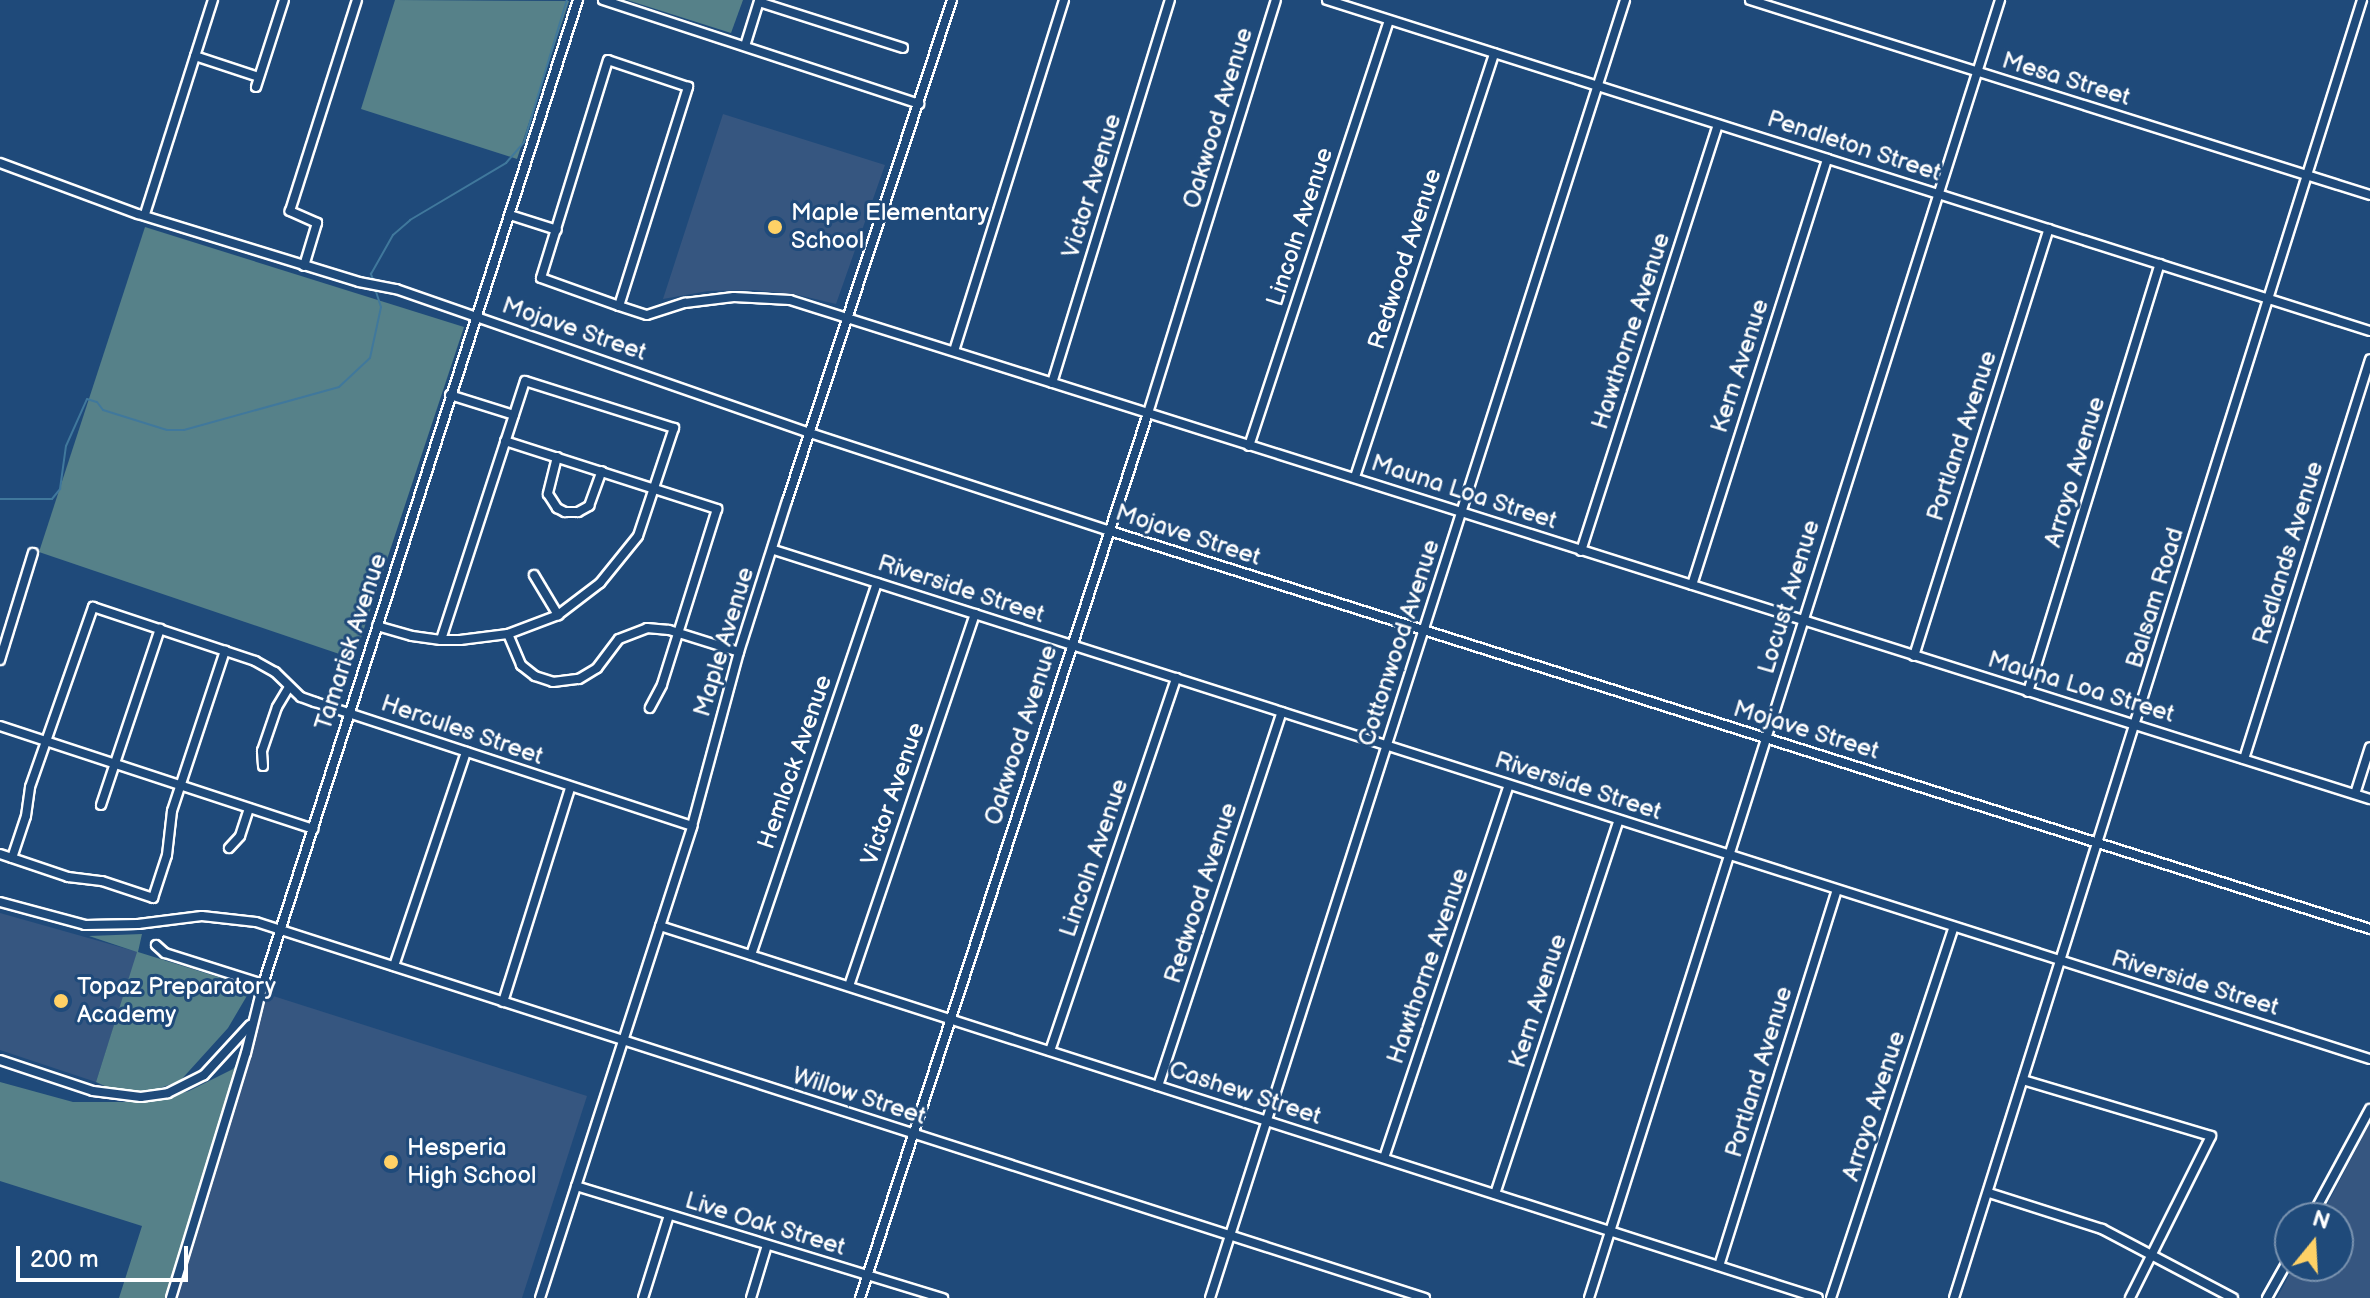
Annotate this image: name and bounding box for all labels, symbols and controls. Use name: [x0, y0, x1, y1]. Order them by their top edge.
street label: Oakwood Avenue: [1177, 24, 1259, 212]
street label: Mesa Street: [1998, 46, 2134, 112]
street label: Pendleton Street: [1763, 104, 1945, 188]
street label: Victor Avenue: [1056, 110, 1128, 262]
street label: Lincoln Avenue: [1261, 144, 1339, 310]
street label: Redwood Avenue: [1362, 165, 1448, 353]
place label: Maple Elementary School: [791, 199, 989, 255]
marker: Maple Elementary School: [766, 218, 784, 236]
street label: Hawthorne Avenue: [1586, 229, 1676, 433]
street label: Mojave Street: [498, 291, 650, 367]
street label: Kern Avenue: [1705, 296, 1775, 436]
street label: Portland Avenue: [1921, 347, 2003, 525]
street label: Arroyo Avenue: [2038, 393, 2112, 551]
street label: Mauna Loa Street: [1367, 448, 1561, 536]
street label: Redlands Avenue: [2246, 458, 2330, 648]
street label: Mojave Street: [1112, 498, 1264, 572]
street label: Locust Avenue: [1752, 517, 1826, 677]
street label: Balsam Road: [2120, 524, 2190, 672]
street label: Cottonwood Avenue: [1352, 536, 1446, 750]
street label: Riverside Street: [874, 548, 1048, 630]
street label: Tamarisk Avenue: [309, 550, 393, 734]
street label: Maple Avenue: [688, 564, 760, 720]
street label: Oakwood Avenue: [978, 641, 1064, 829]
street label: Mauna Loa Street: [1984, 645, 2178, 729]
street label: Hemlock Avenue: [752, 671, 838, 853]
street label: Hercules Street: [377, 689, 547, 771]
street label: Mojave Street: [1730, 694, 1882, 766]
street label: Victor Avenue: [855, 719, 931, 869]
street label: Riverside Street: [1491, 745, 1665, 827]
street label: Lincoln Avenue: [1053, 775, 1135, 941]
street label: Redwood Avenue: [1158, 799, 1244, 987]
street label: Hawthorne Avenue: [1381, 864, 1475, 1068]
street label: Kern Avenue: [1503, 931, 1573, 1071]
street label: Riverside Street: [2108, 944, 2282, 1022]
place label: Topaz Preparatory Academy: [77, 973, 276, 1029]
street label: Portland Avenue: [1719, 983, 1799, 1161]
marker: Topaz Preparatory Academy: [52, 992, 70, 1010]
street label: Arroyo Avenue: [1836, 1028, 1912, 1184]
street label: Cashew Street: [1165, 1055, 1325, 1131]
street label: Willow Street: [789, 1061, 929, 1131]
place label: Hesperia High School: [407, 1134, 537, 1190]
marker: Hesperia High School: [382, 1153, 400, 1171]
street label: Live Oak Street: [681, 1186, 849, 1262]
north arrow: [2274, 1202, 2354, 1282]
text: N: [2309, 1205, 2333, 1236]
scale bar: [20, 1230, 192, 1280]
text: 200 m: [30, 1245, 99, 1274]

